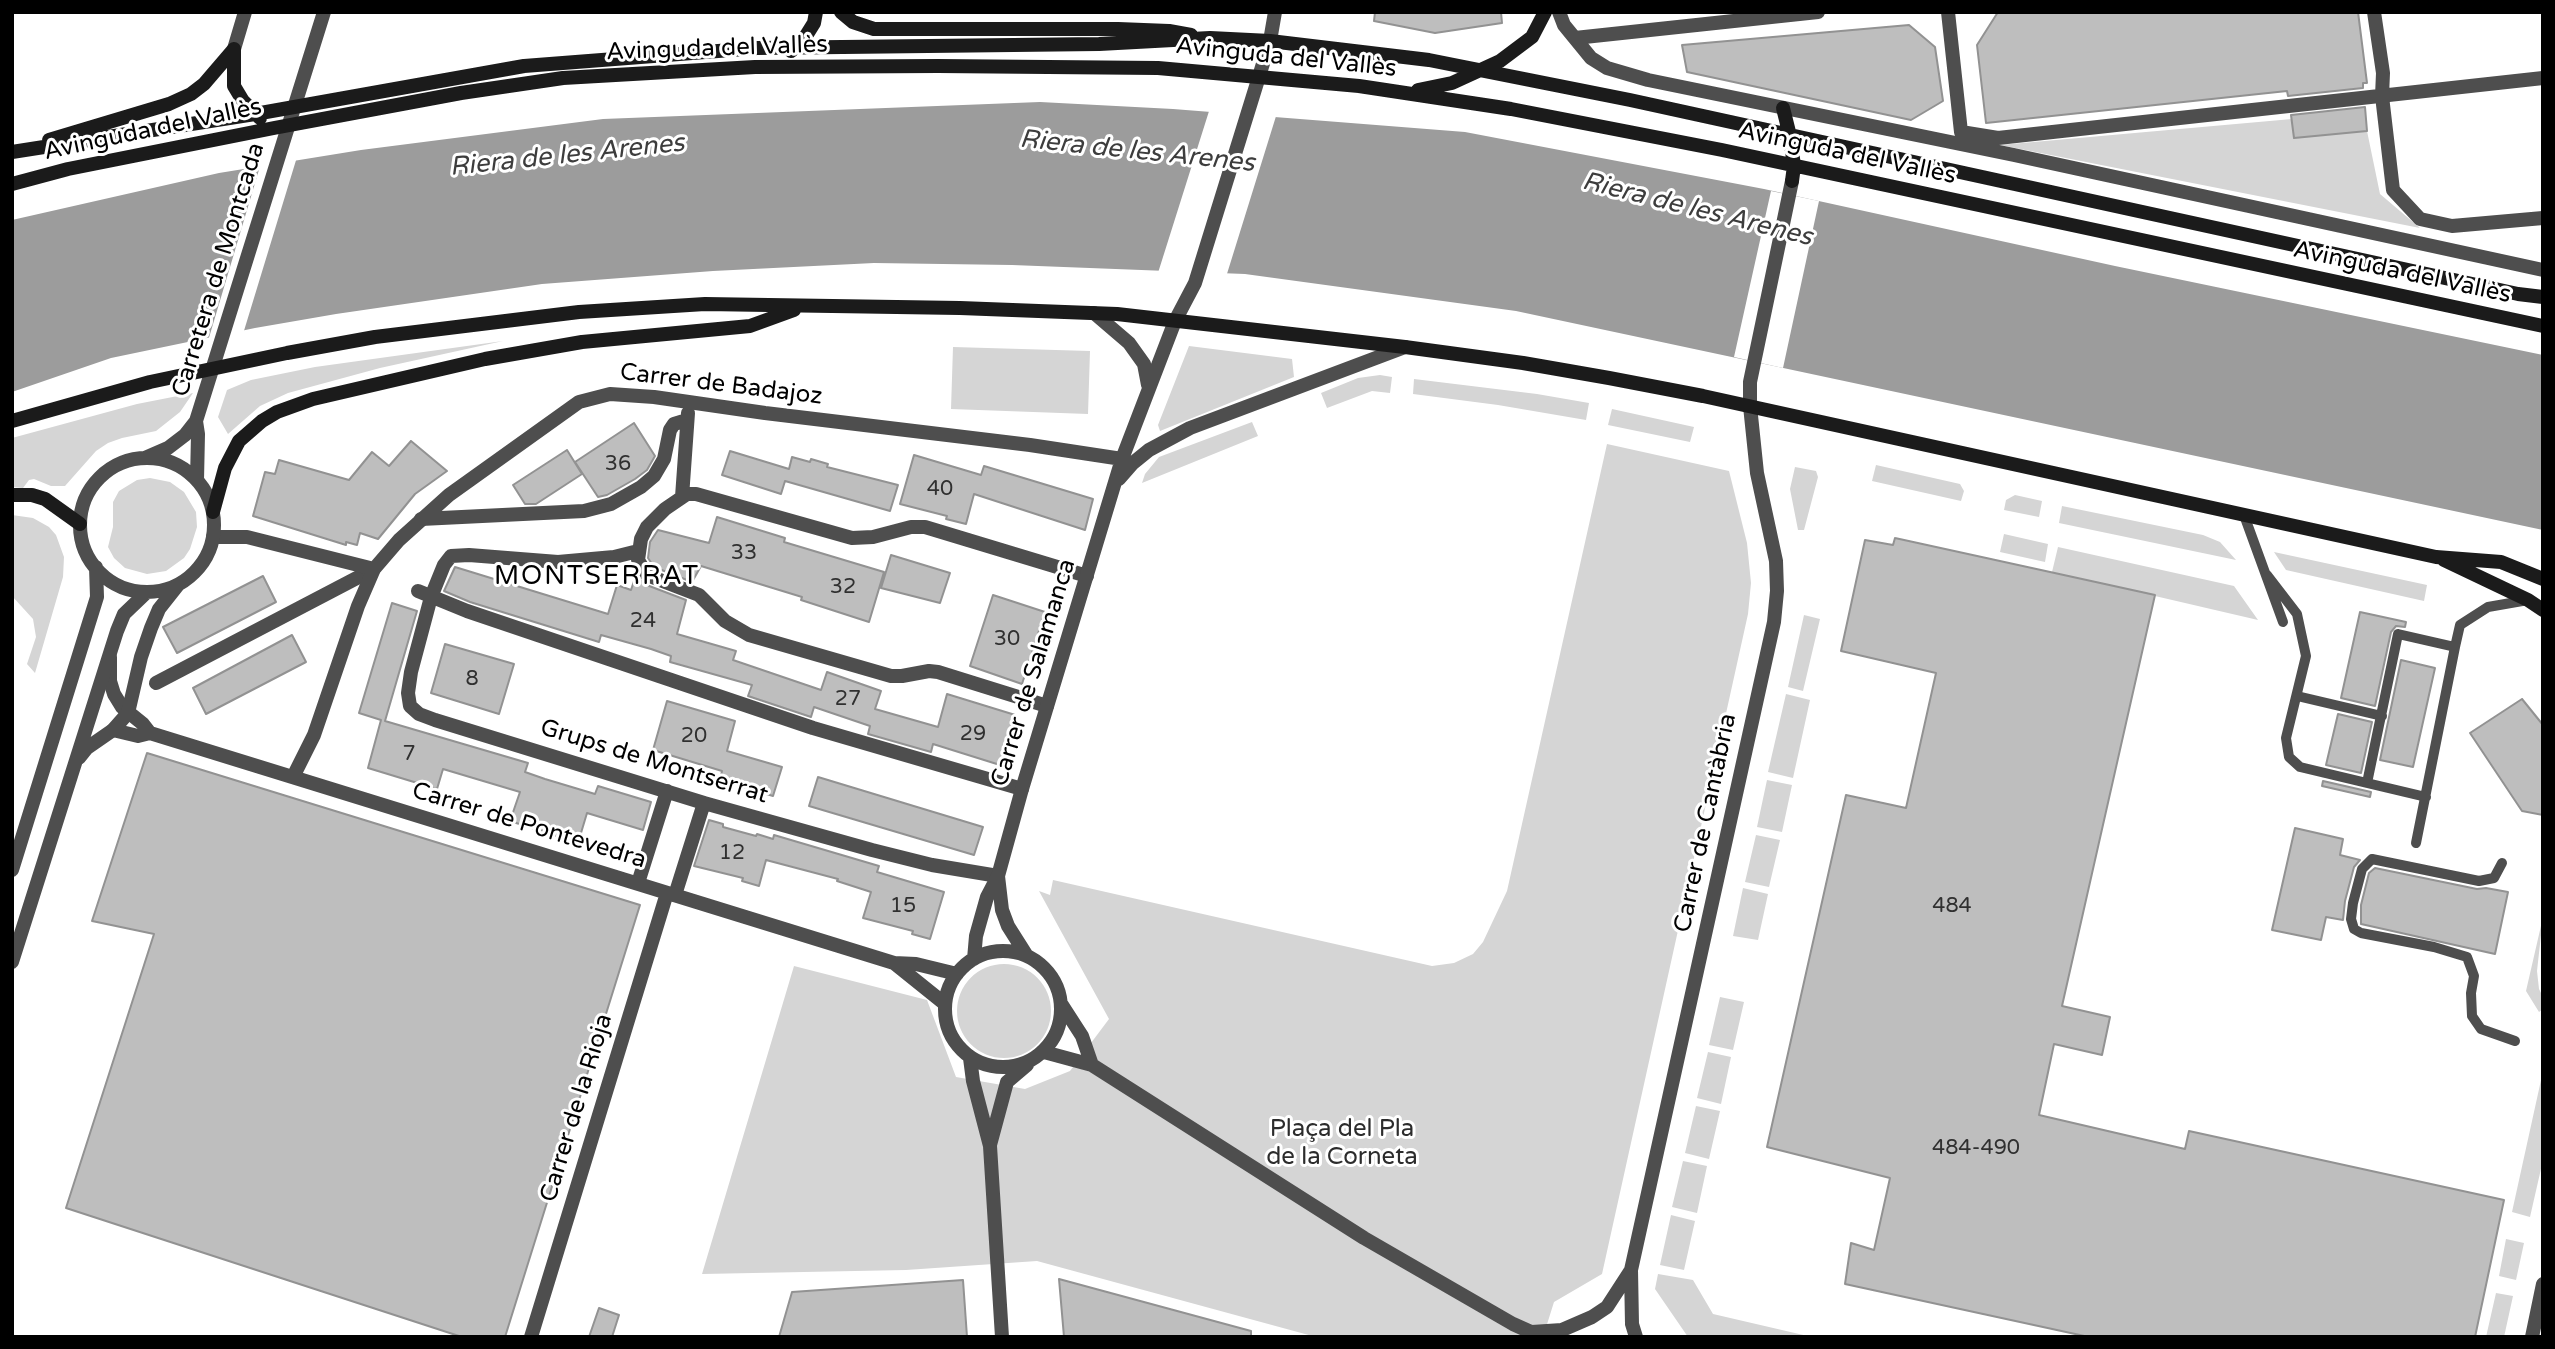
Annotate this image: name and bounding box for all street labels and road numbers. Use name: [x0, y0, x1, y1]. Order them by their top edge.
street label: Avinguda del Vallès: [606, 31, 828, 67]
street label: Avinguda del Vallès: [1174, 32, 1398, 84]
street label: Avinguda del Vallès: [42, 93, 264, 167]
street label: Avinguda del Vallès: [1736, 117, 1958, 191]
street label: Carretera de Montcada: [167, 140, 271, 400]
street label: Avinguda del Vallès: [2291, 236, 2513, 310]
street label: Carrer de Badajoz: [618, 358, 824, 412]
street label: Carrer de Salamanca: [986, 556, 1082, 790]
street label: Carrer de Cantàbria: [1669, 711, 1743, 935]
street label: Grups de Montserrat: [537, 714, 771, 810]
street label: Carrer de Pontevedra: [408, 777, 650, 875]
street label: Carrer de la Rioja: [535, 1010, 619, 1206]

